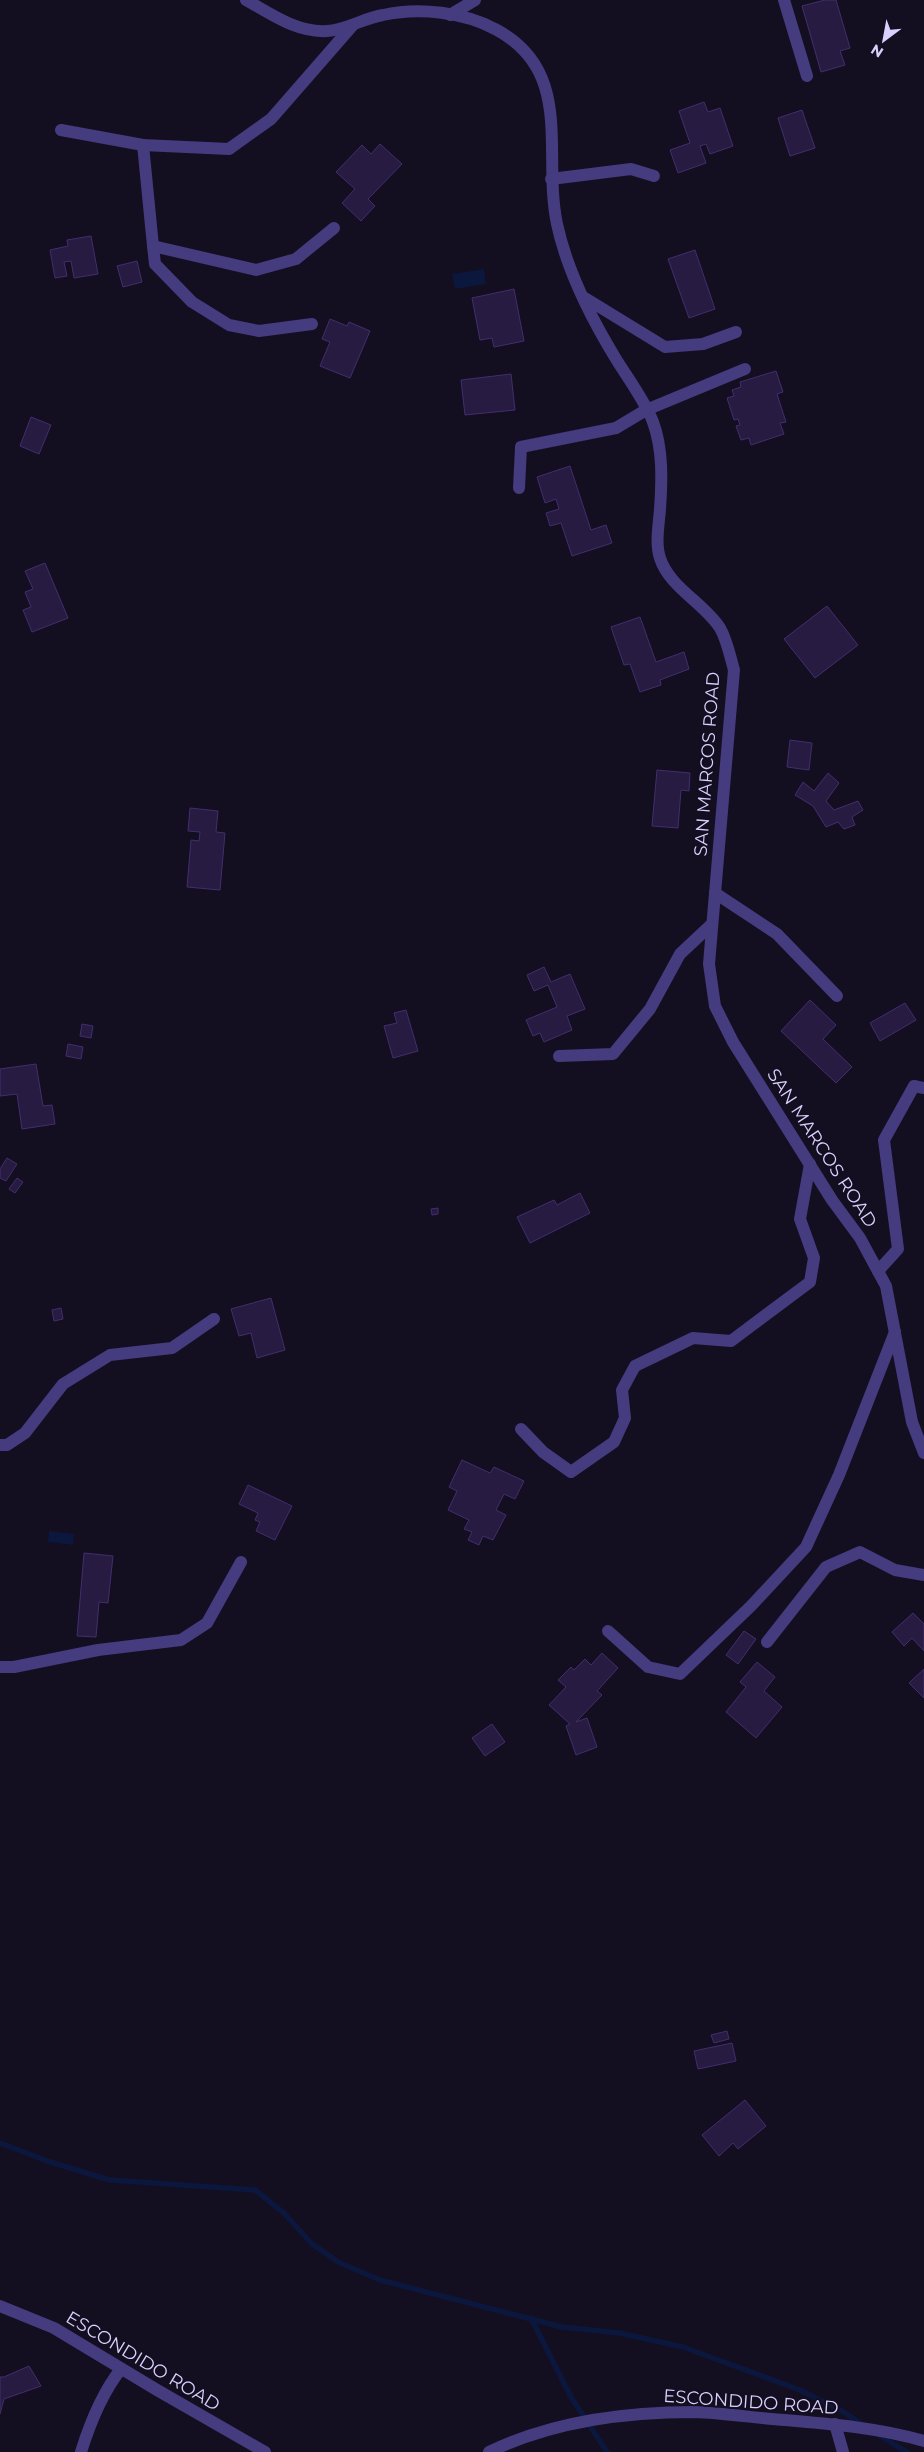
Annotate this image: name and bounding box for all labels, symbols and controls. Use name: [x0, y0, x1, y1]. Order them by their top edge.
north arrow: [859, 15, 909, 65]
text: N: [868, 40, 887, 62]
street label: SAN MARCOS ROAD: [690, 671, 724, 857]
street label: SAN MARCOS ROAD: [762, 1064, 882, 1232]
street label: ESCONDIDO ROAD: [62, 2306, 224, 2416]
street label: ESCONDIDO ROAD: [663, 2385, 839, 2419]

